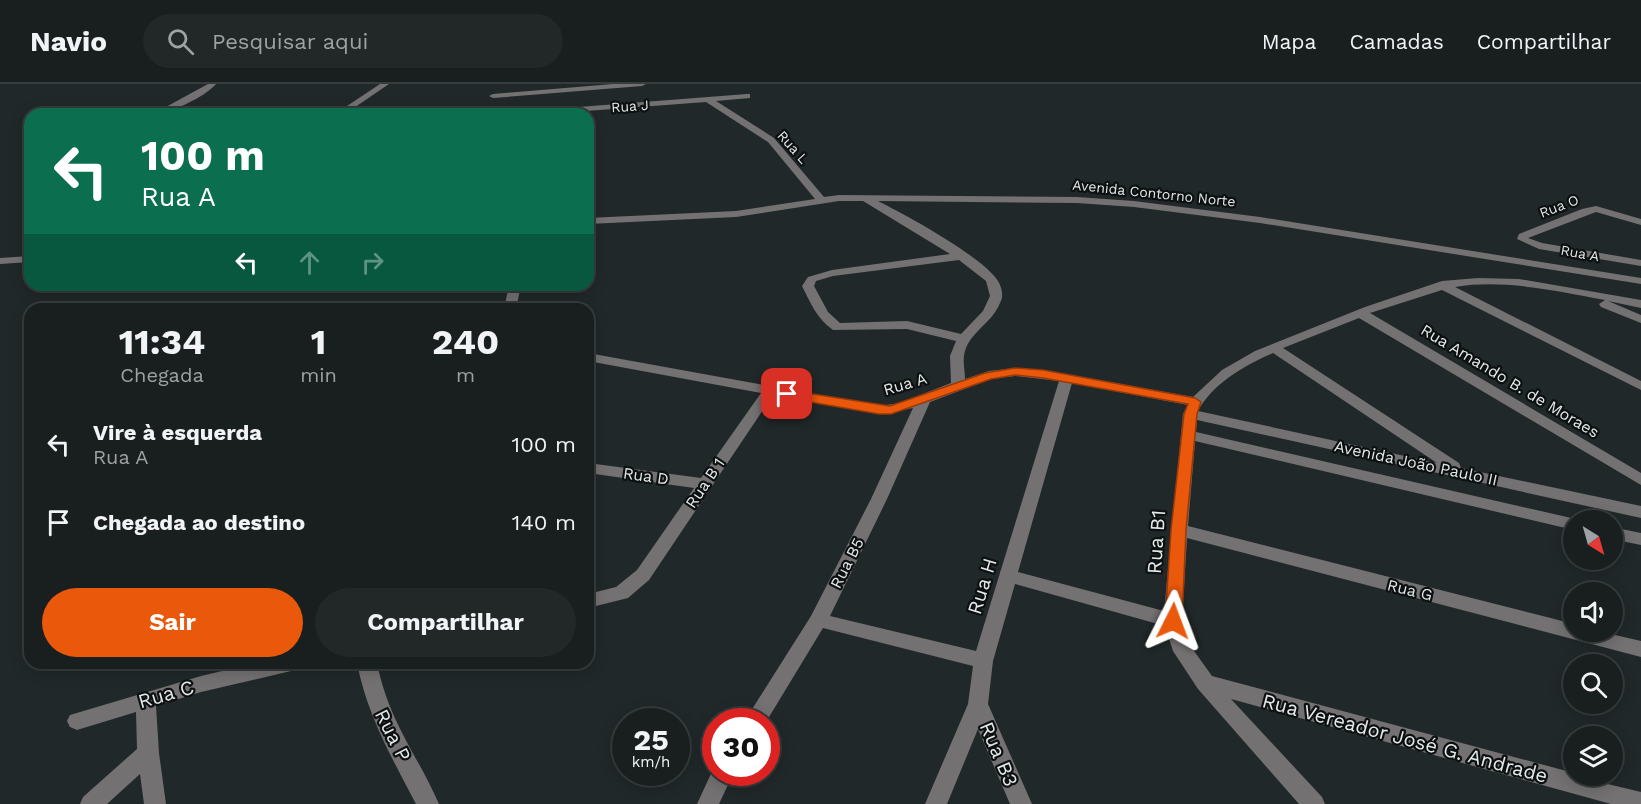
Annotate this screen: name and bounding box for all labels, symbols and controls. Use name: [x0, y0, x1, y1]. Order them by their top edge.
search box: [143, 14, 563, 68]
text: Navio: [30, 25, 107, 58]
icon: search: [164, 25, 197, 58]
text: Pesquisar aqui: [212, 29, 368, 54]
text: Mapa: [1262, 29, 1316, 54]
text: Camadas: [1349, 29, 1444, 54]
text: Compartilhar: [1477, 29, 1611, 54]
street label: Rua J: [611, 97, 649, 115]
street label: Rua L: [774, 127, 812, 167]
text: 100 m: [141, 131, 265, 180]
icon: left: [42, 132, 120, 210]
street label: Avenida Contorno Norte: [1072, 176, 1236, 210]
text: Rua A: [141, 181, 216, 213]
street label: Rua O: [1537, 191, 1581, 221]
street label: Rua A: [1559, 242, 1601, 264]
icon: left: [230, 246, 263, 279]
icon: ahead: [293, 246, 326, 279]
icon: right: [356, 246, 389, 279]
street label: Rua Amando B. de Moraes: [1417, 320, 1603, 442]
text: 11:34: [119, 321, 205, 363]
text: 1: [311, 321, 326, 363]
text: 240: [432, 321, 499, 363]
text: Chegada: [120, 363, 204, 387]
text: min: [300, 363, 337, 387]
text: m: [456, 363, 475, 387]
pin: [761, 368, 812, 419]
street label: Rua A: [881, 369, 929, 399]
icon: arrive: [770, 377, 803, 410]
text: Vire à esquerda: [93, 420, 262, 445]
icon: left: [42, 428, 75, 461]
text: 100 m: [512, 432, 576, 457]
street label: Avenida João Paulo II: [1333, 436, 1499, 490]
text: Rua A: [93, 445, 149, 469]
street label: Rua B 1: [681, 454, 729, 512]
street label: Rua D: [622, 463, 670, 489]
icon: arrive: [42, 506, 75, 539]
street label: Rua B1: [1142, 509, 1170, 575]
text: Chegada ao destino: [93, 510, 305, 535]
text: 140 m: [512, 510, 576, 535]
north arrow: [1563, 510, 1623, 570]
map controls: [1563, 510, 1623, 786]
street label: Rua B5: [826, 535, 868, 591]
street label: Rua H: [962, 555, 1002, 617]
street label: Rua G: [1385, 575, 1435, 605]
button: sound: [1563, 582, 1623, 642]
button: Sair: [42, 588, 303, 657]
button: Compartilhar: [315, 588, 576, 657]
position arrow: [1141, 589, 1205, 653]
button: search: [1563, 654, 1623, 714]
street label: Rua C: [135, 675, 197, 713]
street label: Rua Vereador José G. Andrade: [1260, 688, 1550, 788]
street label: Rua P: [370, 705, 416, 765]
speed limit sign: 30: [702, 708, 780, 786]
street label: Rua B3: [975, 718, 1023, 790]
text: 25: [633, 722, 669, 757]
button: layers: [1563, 726, 1623, 786]
text: km/h: [632, 753, 670, 771]

